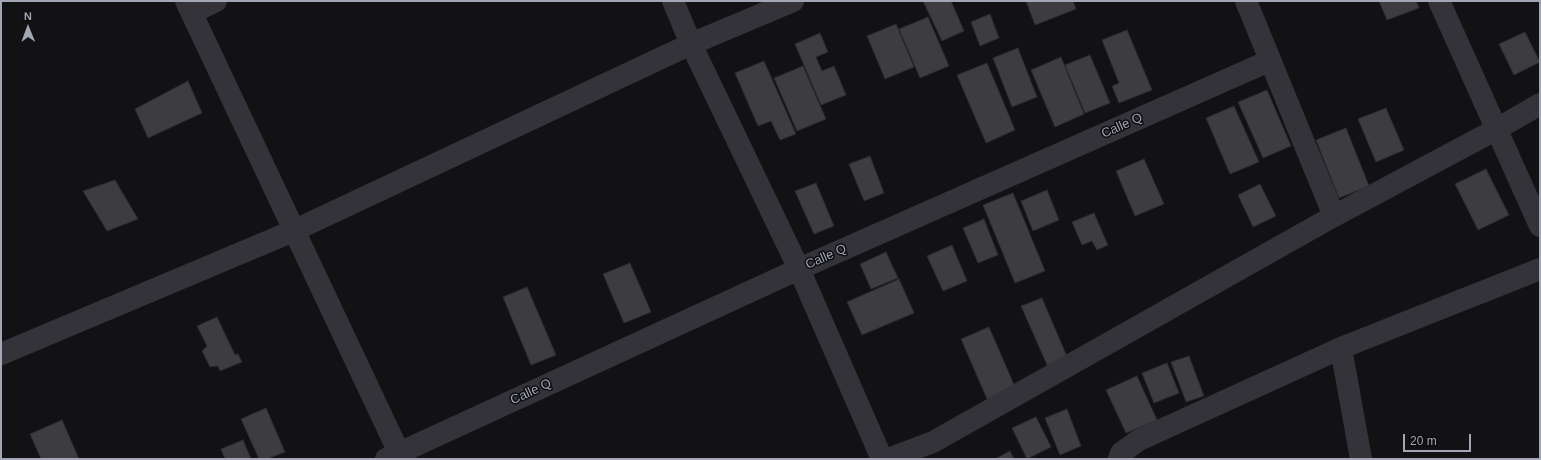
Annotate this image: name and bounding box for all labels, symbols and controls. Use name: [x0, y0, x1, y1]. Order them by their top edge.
north arrow: [8, 8, 48, 48]
text: N: [24, 10, 32, 22]
street label: Calle Q: [1099, 110, 1145, 142]
street label: Calle Q: [803, 241, 849, 273]
street label: Calle Q: [508, 376, 554, 408]
scale bar: [1405, 426, 1473, 452]
text: 20 m: [1410, 434, 1437, 448]

